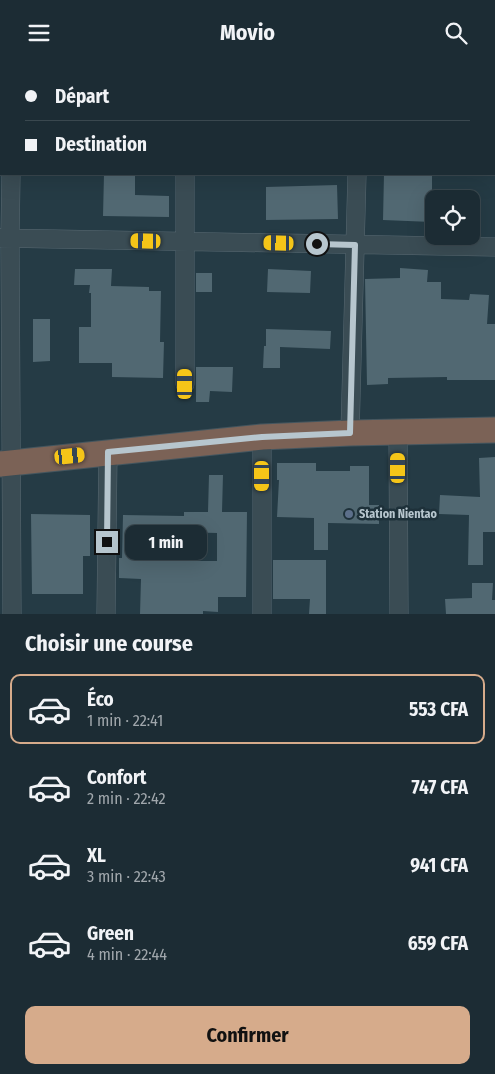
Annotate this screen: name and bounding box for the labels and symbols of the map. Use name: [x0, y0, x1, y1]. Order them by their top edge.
car: [130, 233, 161, 249]
route start: [306, 233, 328, 255]
car: [263, 235, 294, 251]
car: [177, 369, 192, 399]
car: [54, 447, 85, 465]
car: [390, 453, 405, 483]
car: [254, 461, 269, 491]
place label: Station Nientao: [359, 507, 438, 521]
marker: Station Nientao: [343, 508, 355, 520]
callout: 1 min: [124, 525, 207, 559]
route end: [96, 531, 118, 553]

